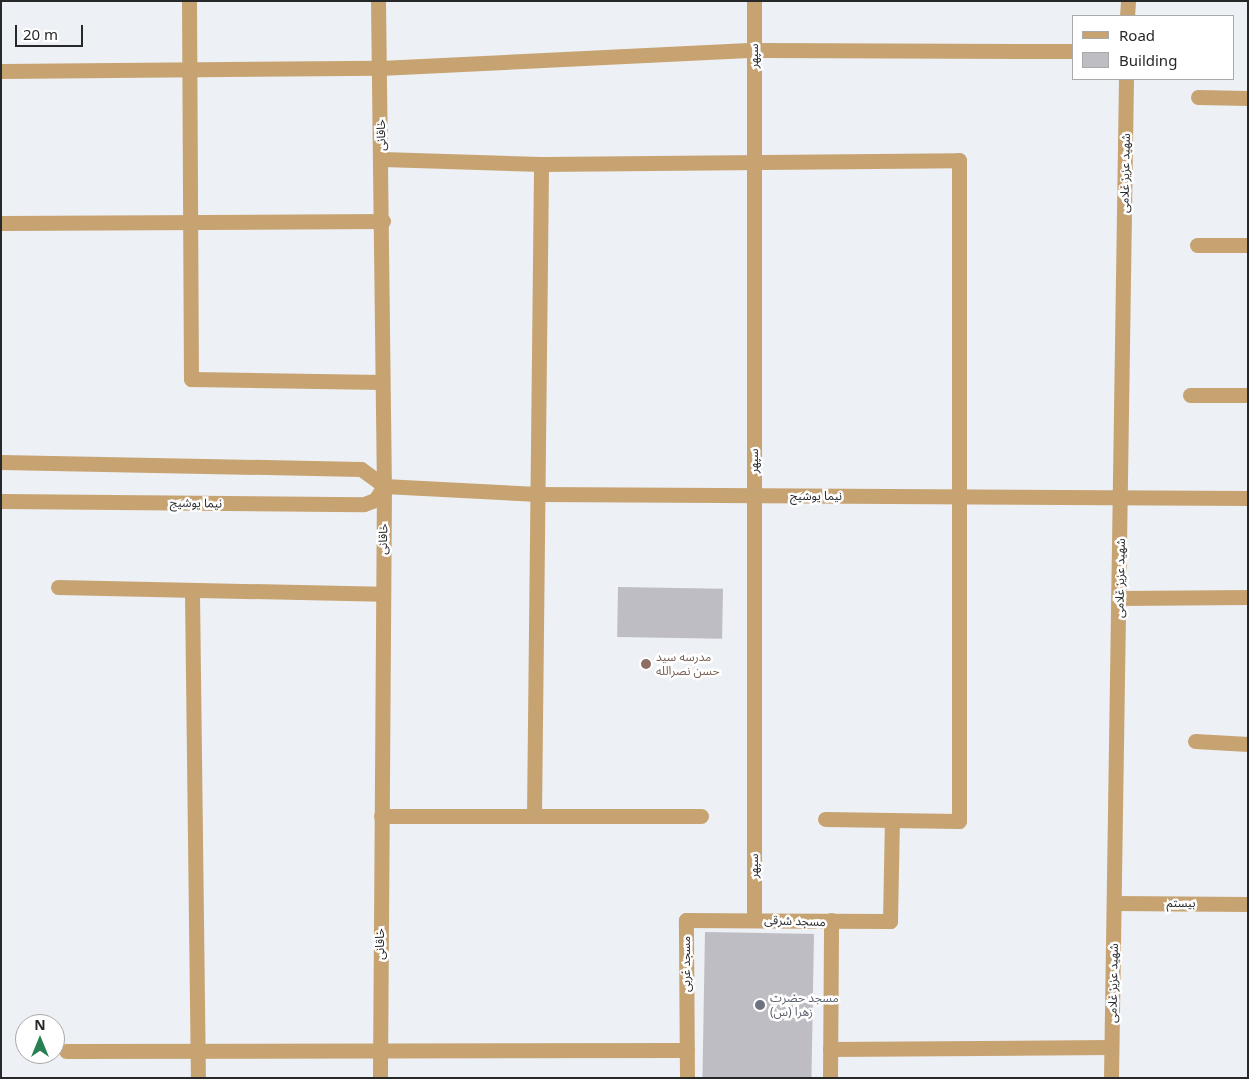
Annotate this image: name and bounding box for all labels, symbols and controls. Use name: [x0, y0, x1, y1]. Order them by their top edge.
scale bar: [18, 15, 85, 47]
legend: [1072, 15, 1234, 80]
text: 20 m: [23, 24, 58, 44]
text: Road: [1119, 25, 1155, 45]
street label: سپهر: [747, 44, 761, 68]
text: Building: [1119, 50, 1177, 70]
street label: خاقانی: [374, 119, 388, 151]
street label: شهید عزیز غلامی: [1117, 133, 1133, 213]
street label: سپهر: [747, 449, 761, 473]
street label: نیما یوشیج: [790, 489, 842, 503]
street label: نیما یوشیج: [170, 495, 222, 511]
street label: خاقانی: [376, 523, 390, 555]
street label: شهید عزیز غلامی: [1112, 538, 1128, 618]
place label: مدرسه سید حسن نصرالله: [656, 650, 720, 678]
marker: مدرسه سید حسن نصرالله: [640, 658, 652, 670]
street label: سپهر: [747, 854, 761, 878]
street label: بیستم: [1166, 896, 1196, 910]
street label: مسجد شرقی: [764, 913, 826, 929]
street label: خاقانی: [373, 928, 387, 960]
street label: مسجد غربی: [679, 936, 693, 992]
street label: شهید عزیز غلامی: [1105, 943, 1121, 1023]
place label: مسجد حضرت زهرا (س): [770, 991, 839, 1019]
marker: مسجد حضرت زهرا (س): [754, 999, 766, 1011]
north arrow: [15, 1014, 65, 1064]
text: N: [34, 1015, 46, 1034]

